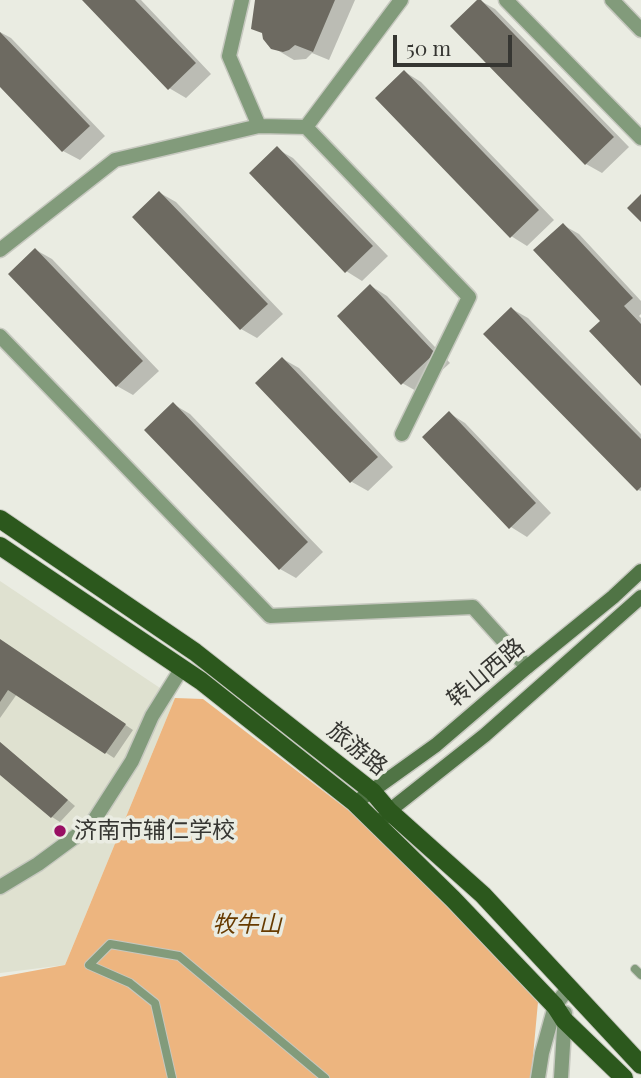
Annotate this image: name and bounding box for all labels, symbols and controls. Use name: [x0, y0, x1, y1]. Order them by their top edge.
scale bar: [396, 21, 515, 65]
text: 50 m: [406, 33, 451, 61]
street label: 转山西路: [442, 633, 530, 713]
street label: 旅游路: [322, 717, 392, 781]
place label: 济南市辅仁学校: [74, 817, 235, 845]
marker: 济南市辅仁学校: [52, 823, 68, 839]
park label: 牧牛山: [213, 911, 281, 939]

